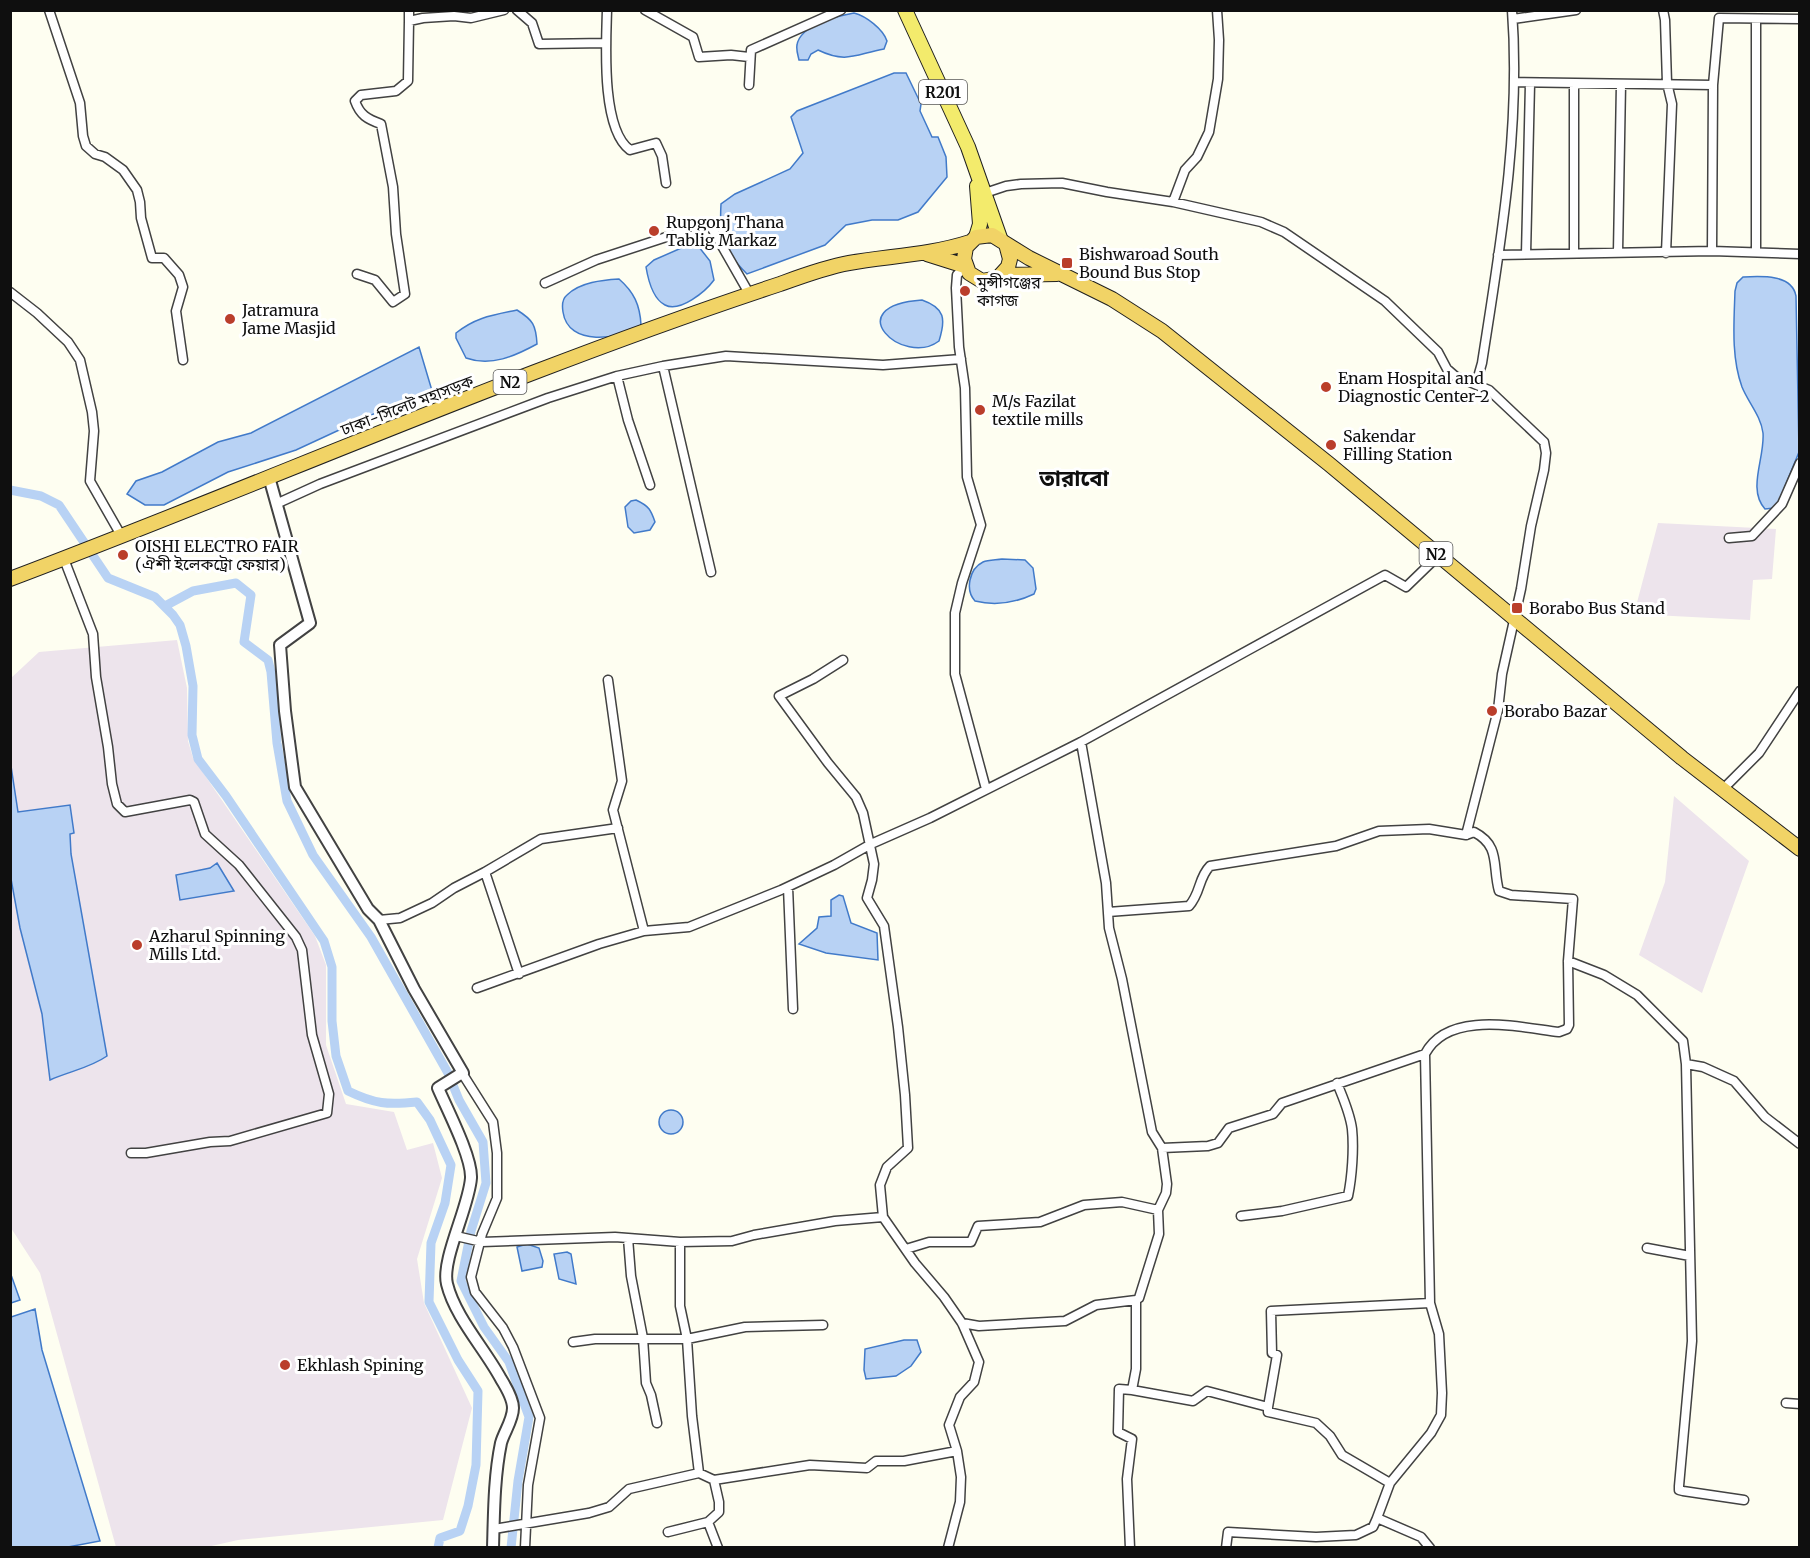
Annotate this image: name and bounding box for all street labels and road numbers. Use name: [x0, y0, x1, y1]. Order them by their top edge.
road number: R201: [919, 80, 967, 104]
street label: ঢাকা-সিলেট মহাসড়ক: [337, 370, 477, 440]
road number: N2: [494, 370, 526, 394]
road number: N2: [1420, 542, 1452, 566]

